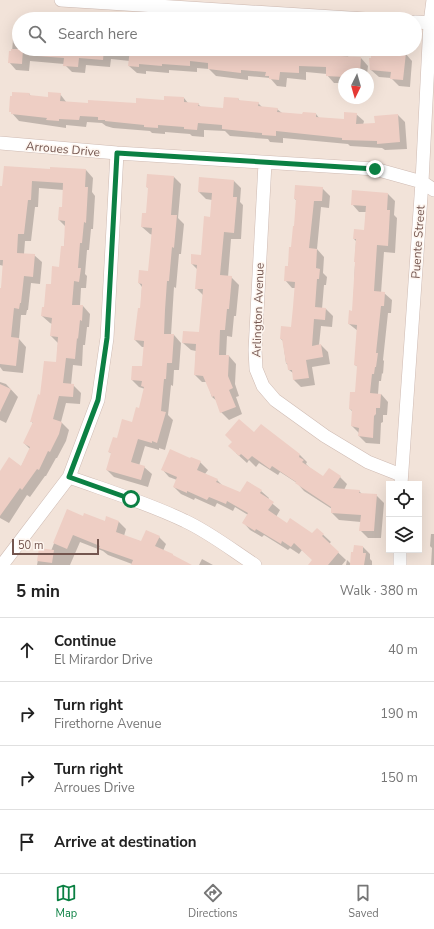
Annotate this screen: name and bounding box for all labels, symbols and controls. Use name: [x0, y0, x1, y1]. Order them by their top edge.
search box: [12, 12, 422, 56]
icon: search: [26, 23, 48, 45]
text: Search here: [58, 24, 138, 44]
north arrow: [338, 68, 374, 104]
street label: Arroues Drive: [25, 138, 101, 160]
route end: [366, 160, 384, 178]
street label: Puente Street: [407, 204, 429, 279]
street label: Arlington Avenue: [248, 262, 268, 358]
map controls: [386, 481, 422, 553]
button: locate: [386, 481, 422, 517]
route start: [122, 490, 140, 508]
button: layers: [386, 517, 422, 553]
scale bar: [12, 537, 99, 556]
text: 50 m: [18, 538, 43, 553]
text: 5 min: [16, 580, 60, 603]
text: Walk · 380 m: [340, 582, 418, 600]
text: Continue: [54, 631, 116, 651]
icon: ahead: [16, 639, 38, 661]
text: 40 m: [388, 641, 418, 659]
text: El Mirardor Drive: [54, 651, 153, 669]
text: Turn right: [54, 695, 123, 715]
icon: right: [16, 703, 38, 725]
text: 190 m: [380, 705, 418, 723]
text: Firethorne Avenue: [54, 715, 161, 733]
text: Turn right: [54, 759, 123, 779]
icon: right: [16, 767, 38, 789]
text: 150 m: [380, 769, 418, 787]
text: Arroues Drive: [54, 779, 135, 797]
icon: arrive: [16, 831, 38, 853]
text: Arrive at destination: [54, 832, 197, 852]
tab: Map: [55, 882, 77, 921]
tab: Directions: [188, 882, 238, 921]
tab: Saved: [348, 882, 379, 921]

